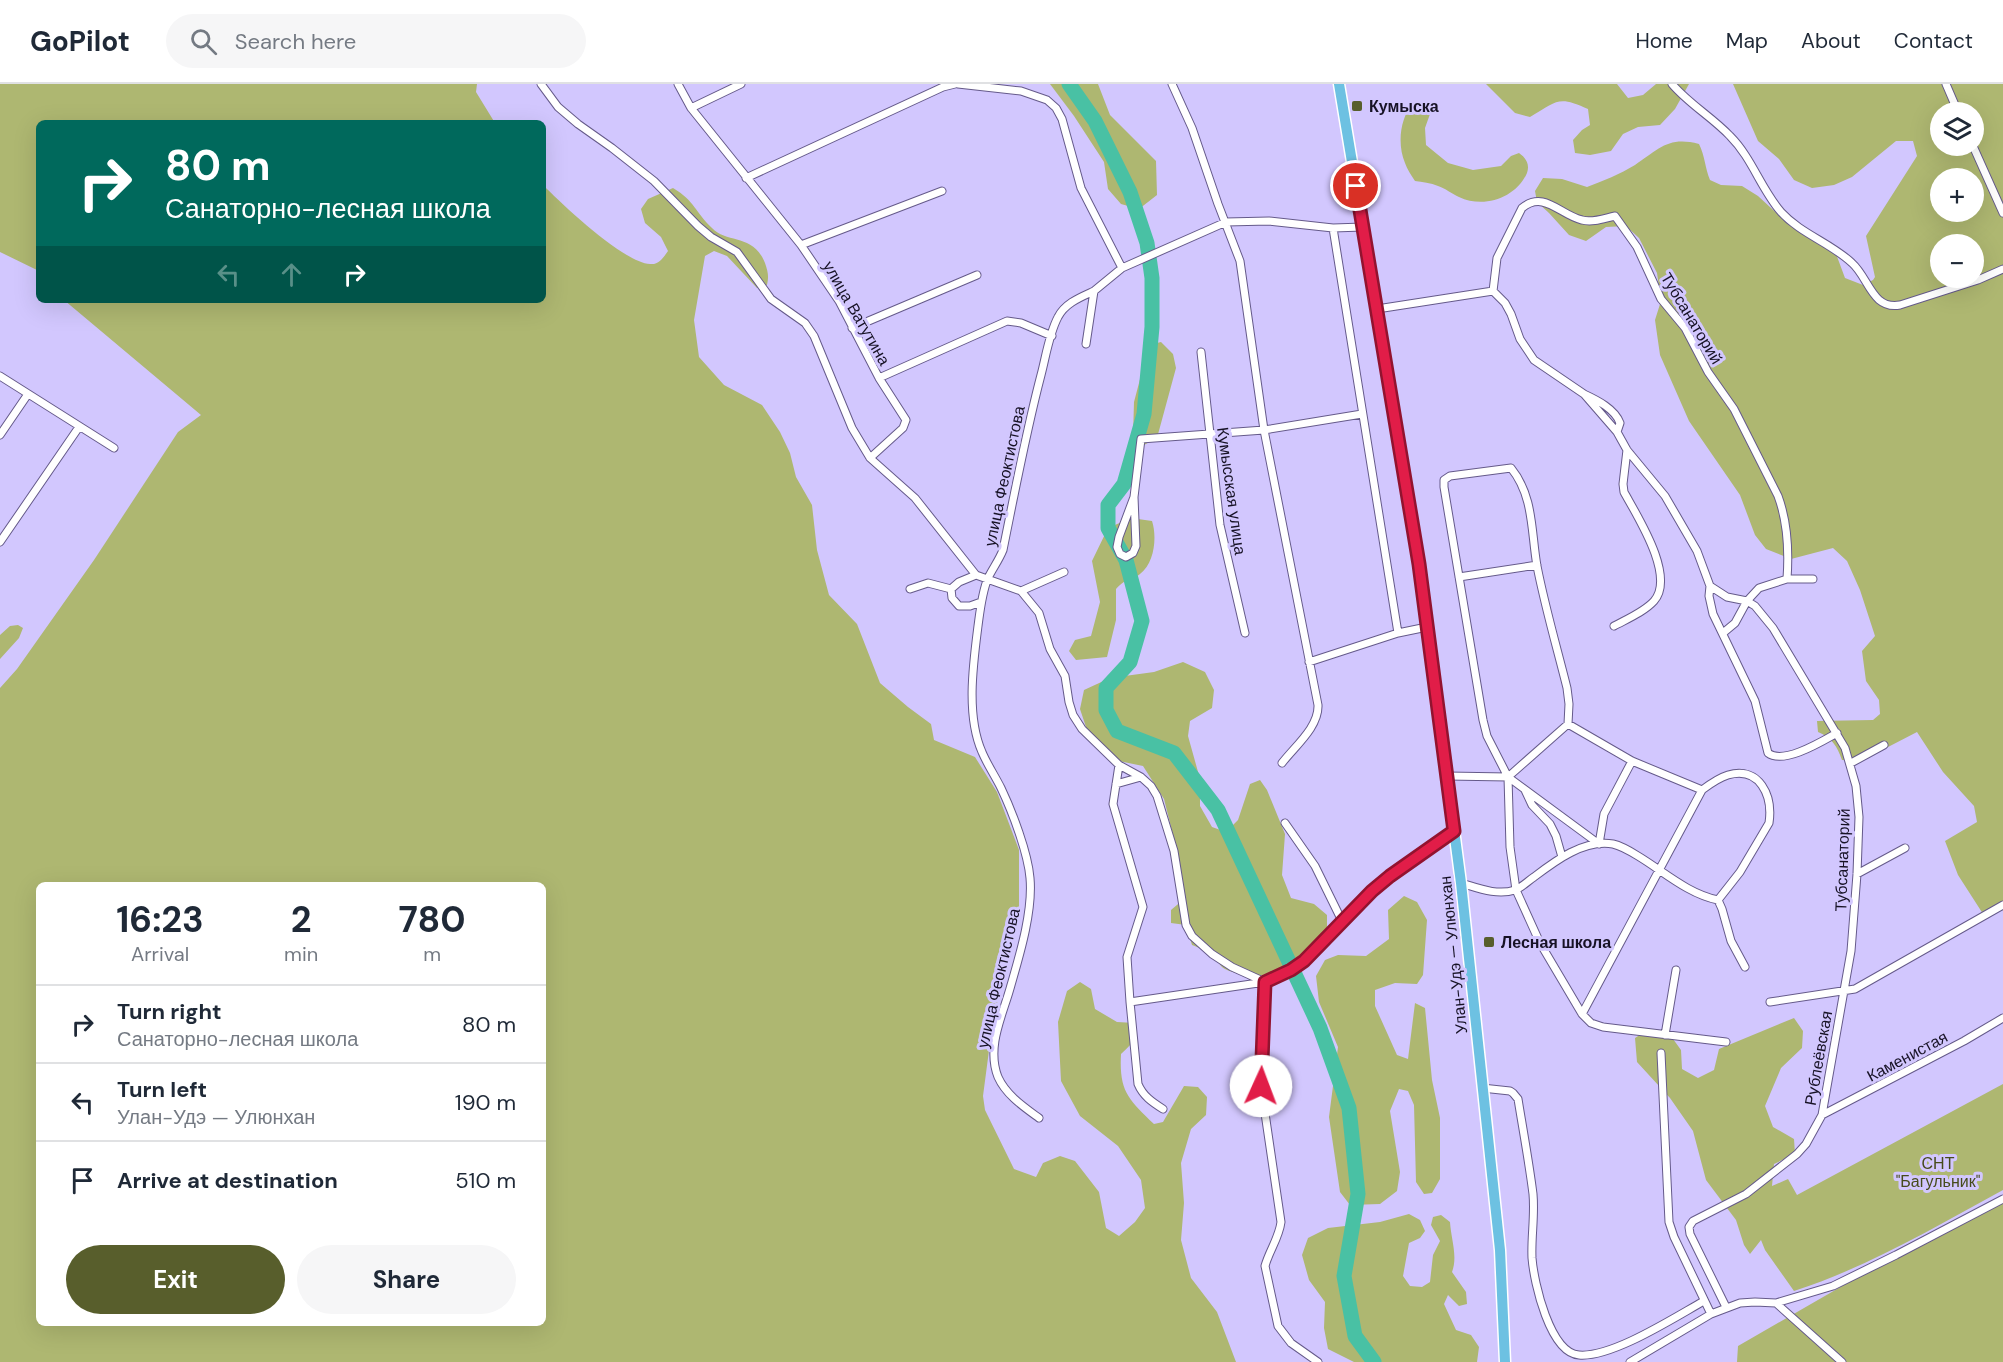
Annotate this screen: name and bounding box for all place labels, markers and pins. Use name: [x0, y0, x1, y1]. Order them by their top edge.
place label: Кумыска: [1369, 96, 1439, 117]
marker: Кумыска: [1350, 99, 1364, 113]
pin: [1330, 160, 1381, 211]
place label: Лесная школа: [1501, 932, 1611, 953]
marker: Лесная школа: [1482, 935, 1496, 949]

